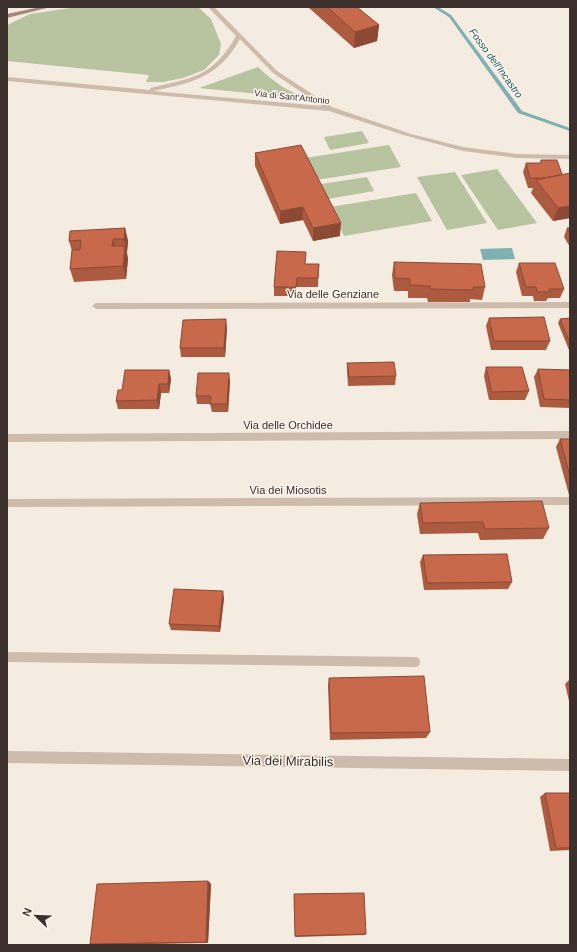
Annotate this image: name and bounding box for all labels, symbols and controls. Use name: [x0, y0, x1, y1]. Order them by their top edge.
water label: Fosso dell'Incastro: [467, 26, 525, 100]
street label: Via di Sant'Antonio: [254, 88, 330, 106]
street label: Via delle Genziane: [287, 288, 379, 300]
street label: Via delle Orchidee: [243, 419, 333, 431]
street label: Via dei Miosotis: [250, 484, 327, 496]
street label: Via dei Mirabilis: [242, 753, 334, 769]
north arrow: [16, 896, 56, 936]
text: N: [20, 906, 34, 918]

